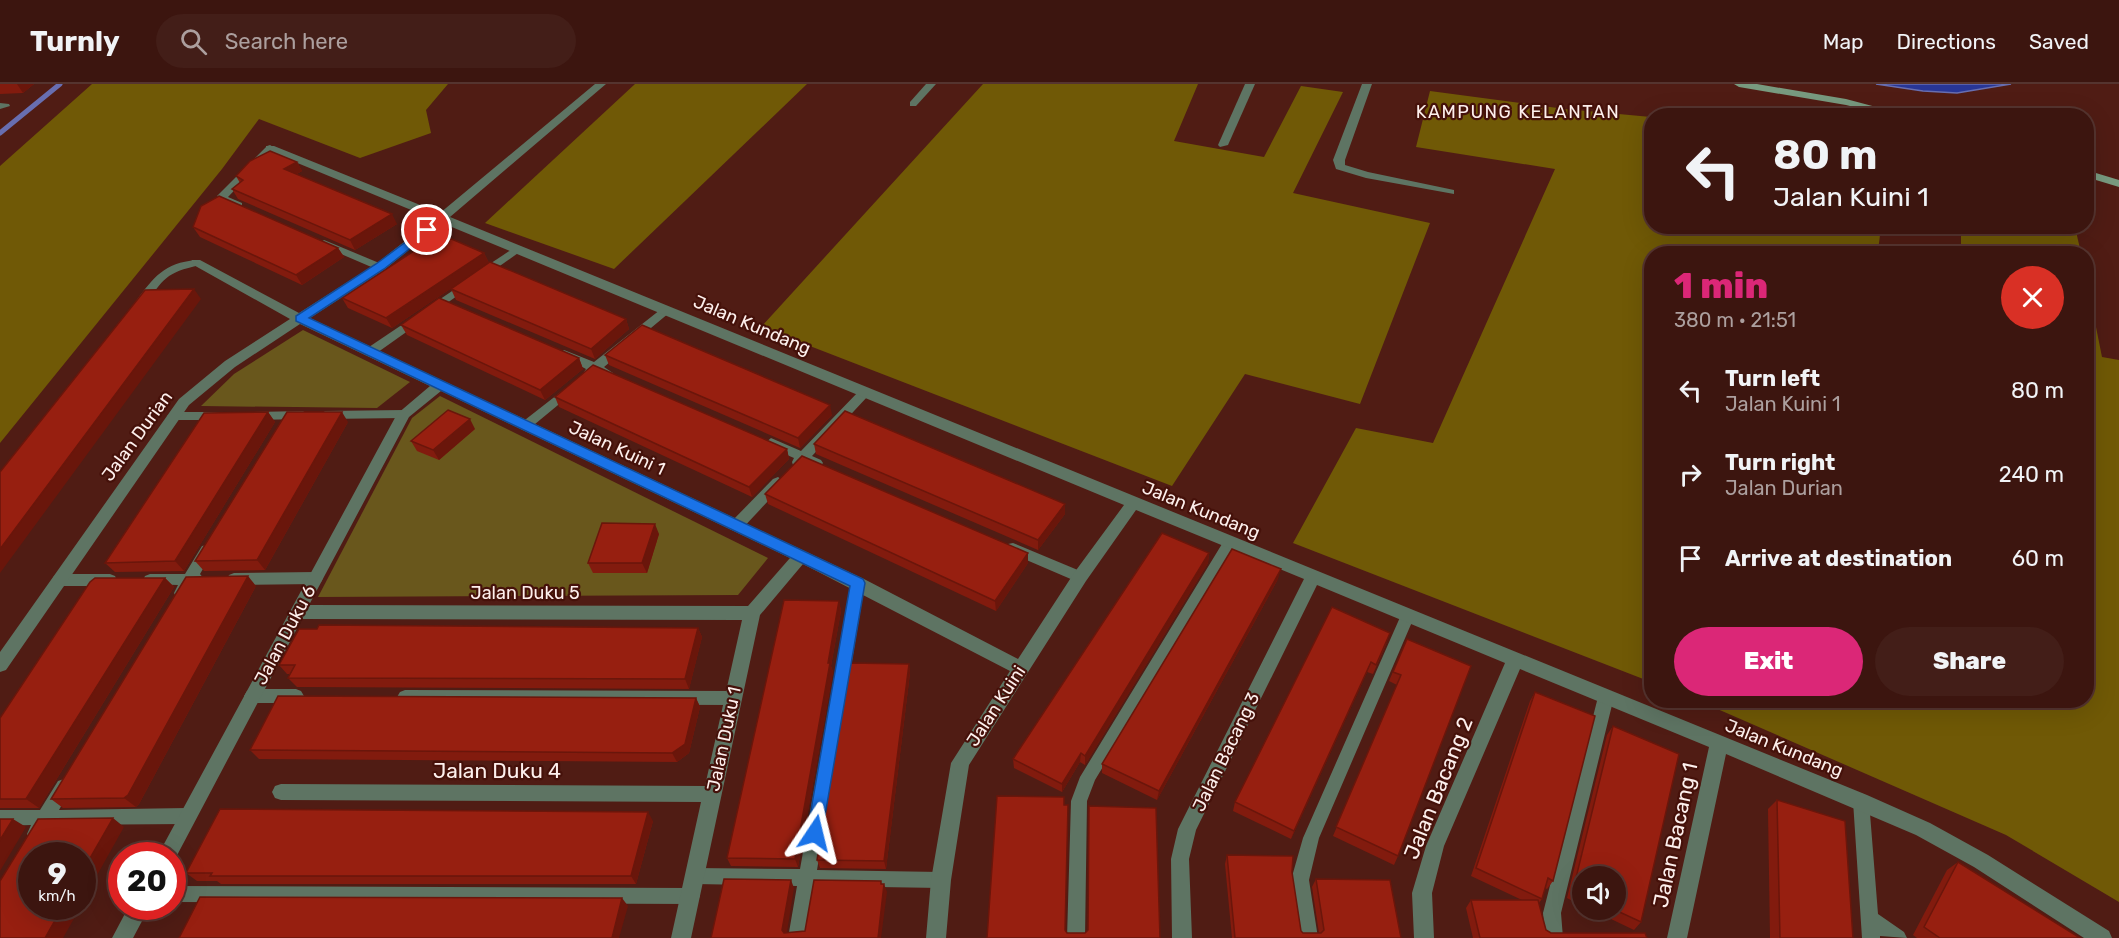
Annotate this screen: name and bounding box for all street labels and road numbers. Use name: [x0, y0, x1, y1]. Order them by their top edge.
street label: Jalan Kundang: [690, 290, 814, 360]
street label: Jalan Durian: [97, 387, 177, 485]
street label: Jalan Kuini 1: [565, 416, 669, 480]
street label: Jalan Kundang: [1139, 476, 1263, 544]
street label: Jalan Duku 6: [250, 581, 320, 689]
street label: Jalan Duku 5: [470, 582, 580, 604]
street label: Jalan Kuini: [962, 662, 1030, 750]
street label: Jalan Duku 1: [702, 685, 746, 793]
street label: Jalan Bacang 3: [1188, 689, 1264, 815]
street label: Jalan Bacang 2: [1398, 713, 1478, 863]
street label: Jalan Kundang: [1722, 714, 1846, 782]
street label: Jalan Duku 4: [433, 758, 561, 783]
street label: Jalan Bacang 1: [1647, 760, 1703, 910]

